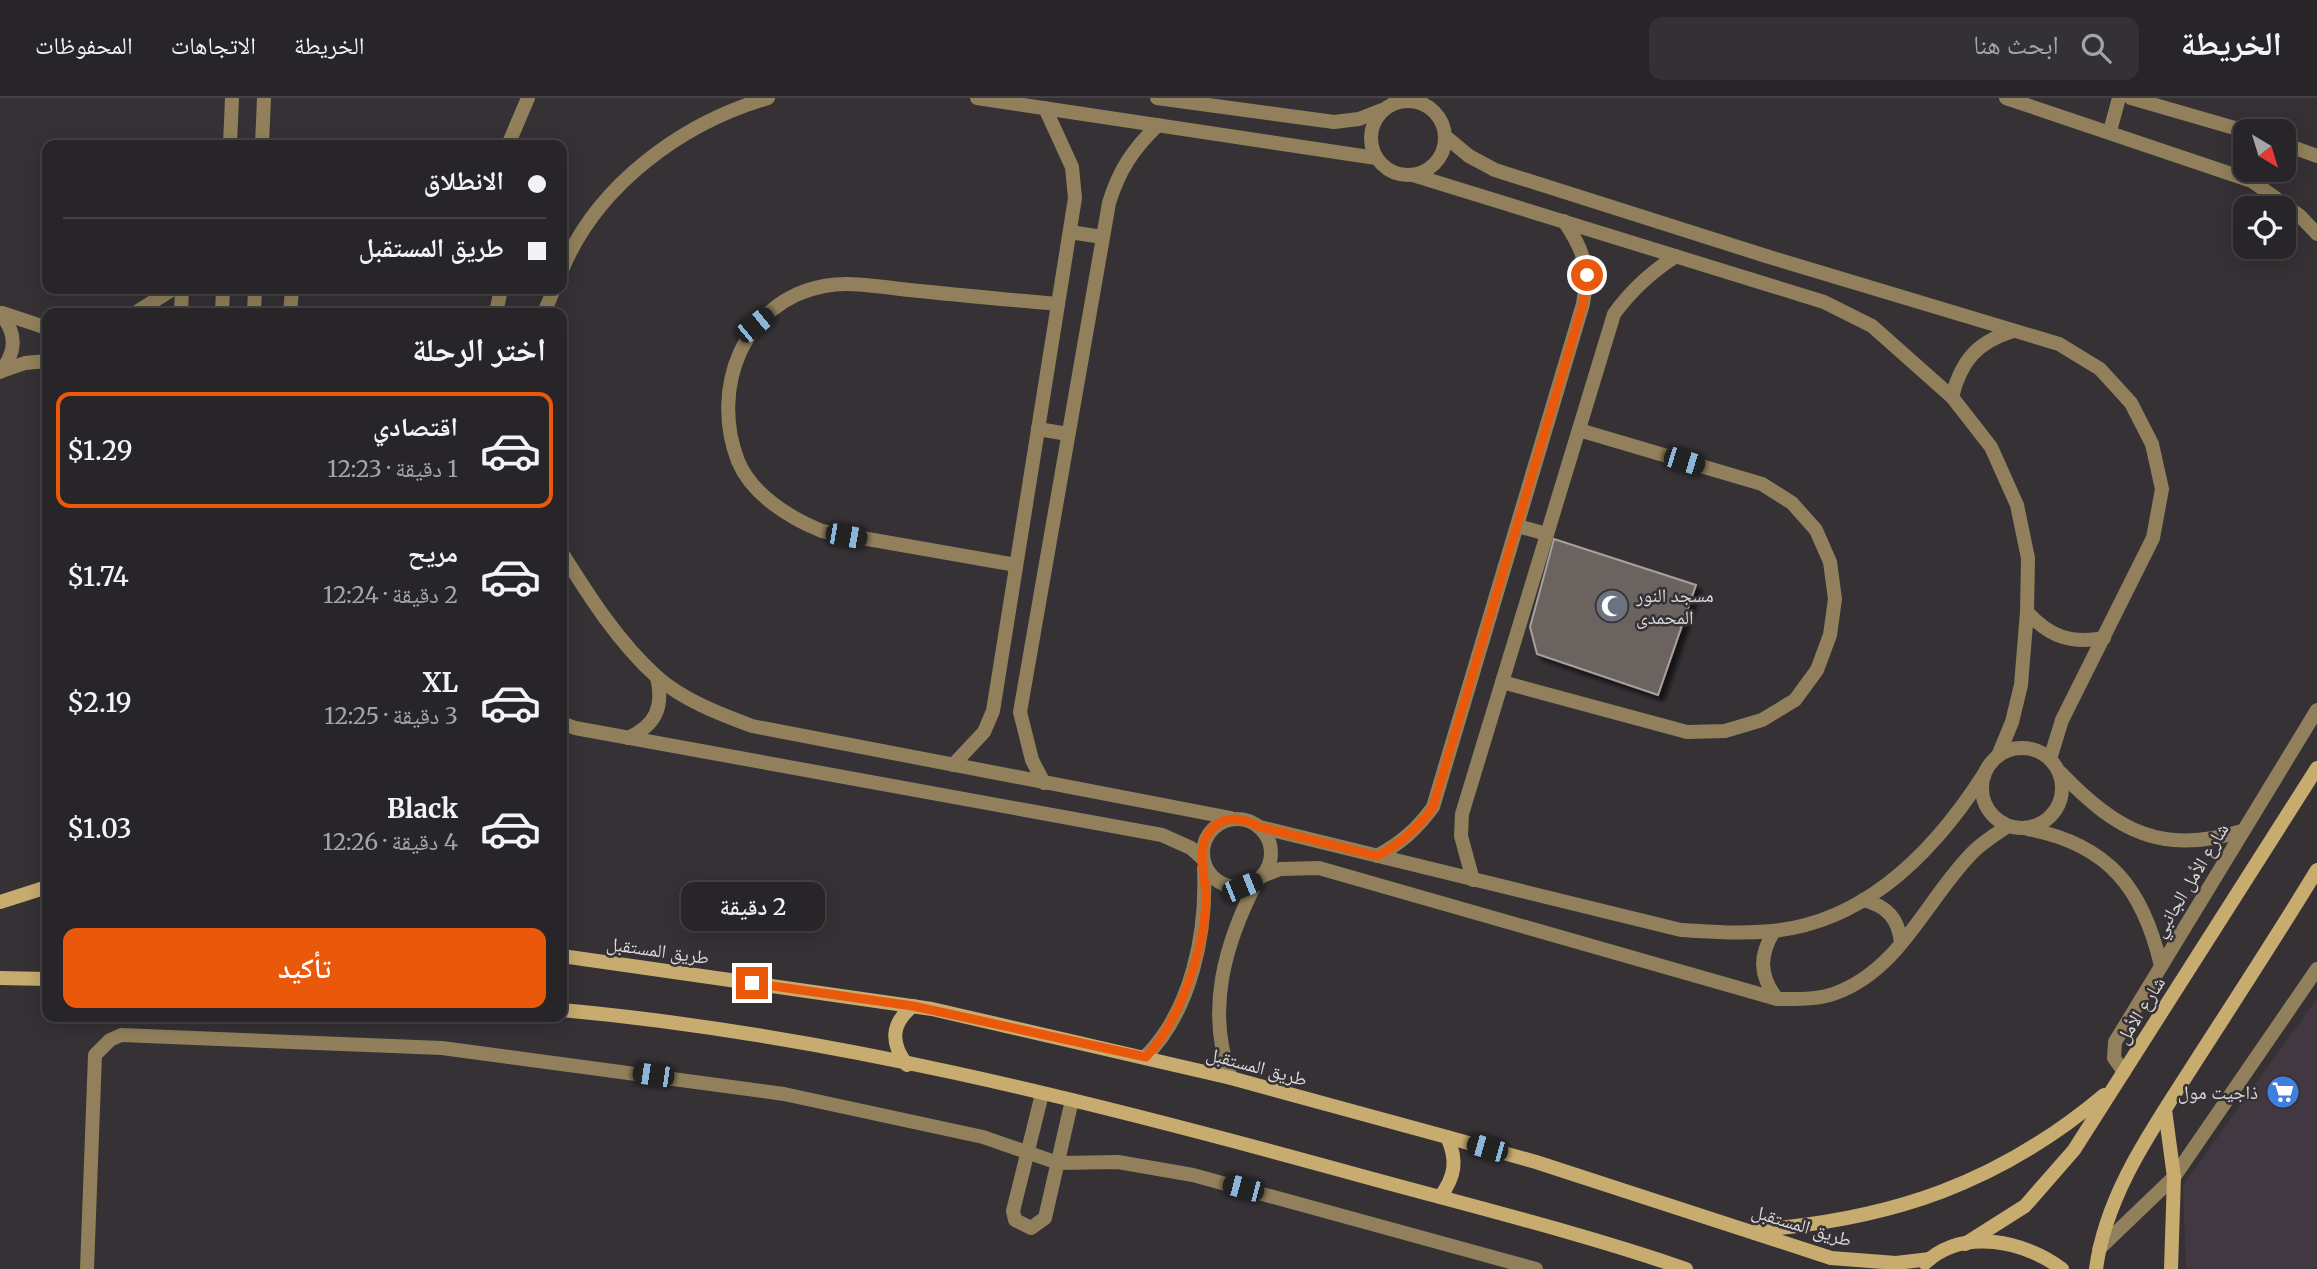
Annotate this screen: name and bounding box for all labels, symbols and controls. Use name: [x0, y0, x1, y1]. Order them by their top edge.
search box: [1649, 17, 2139, 80]
text: الخريطة: [2181, 23, 2282, 64]
text: ابحث هنا: [1973, 28, 2059, 61]
icon: search: [2077, 29, 2115, 67]
text: المحفوظات: [35, 30, 133, 61]
text: الاتجاهات: [171, 30, 256, 61]
text: الخريطة: [294, 30, 365, 61]
north arrow: [2233, 119, 2296, 182]
map controls: [2233, 119, 2296, 259]
text: الانطلاق: [424, 164, 504, 197]
button: locate: [2233, 196, 2296, 259]
text: طريق المستقبل: [359, 231, 504, 264]
route start: [1571, 259, 1603, 291]
car: [733, 304, 778, 346]
text: اختر الرحلة: [412, 330, 546, 370]
text: اقتصادي: [373, 410, 458, 443]
icon: car: [479, 419, 542, 482]
text: $1.29: [67, 434, 133, 467]
car: [1661, 445, 1708, 477]
text: 1 دقيقة · 12:23: [327, 454, 458, 483]
car: [824, 522, 869, 550]
text: مريح: [408, 536, 458, 569]
icon: car: [479, 545, 542, 608]
text: $1.74: [67, 560, 129, 593]
text: 2 دقيقة · 12:24: [323, 580, 458, 609]
place label: مسجد النور المحمدى: [1635, 583, 1714, 629]
mosque icon: مسجد النور المحمدى: [1593, 587, 1631, 625]
text: XL: [422, 666, 458, 699]
icon: car: [479, 671, 542, 734]
text: $2.19: [67, 686, 132, 719]
text: 3 دقيقة · 12:25: [324, 701, 458, 730]
text: Black: [387, 792, 458, 825]
icon: car: [479, 797, 542, 860]
text: $1.03: [67, 812, 132, 845]
street label: شارع الأمل الجانبي: [2146, 818, 2237, 944]
text: 4 دقيقة · 12:26: [323, 827, 458, 856]
car: [1219, 869, 1266, 905]
callout: 2 دقيقة: [680, 882, 824, 930]
text: 2 دقيقة: [720, 892, 786, 921]
button: تأكيد: [63, 928, 546, 1008]
street label: طريق المستقبل: [605, 931, 711, 969]
route end: [736, 967, 768, 999]
street label: شارع الأمل: [2110, 972, 2170, 1048]
street label: طريق المستقبل: [1204, 1041, 1310, 1091]
car: [631, 1062, 676, 1088]
supermarket icon: ذاجيت مول: [2264, 1073, 2302, 1111]
place label: ذاجيت مول: [2178, 1080, 2258, 1104]
car: [1464, 1132, 1511, 1164]
car: [1220, 1172, 1267, 1204]
street label: طريق المستقبل: [1749, 1198, 1855, 1252]

